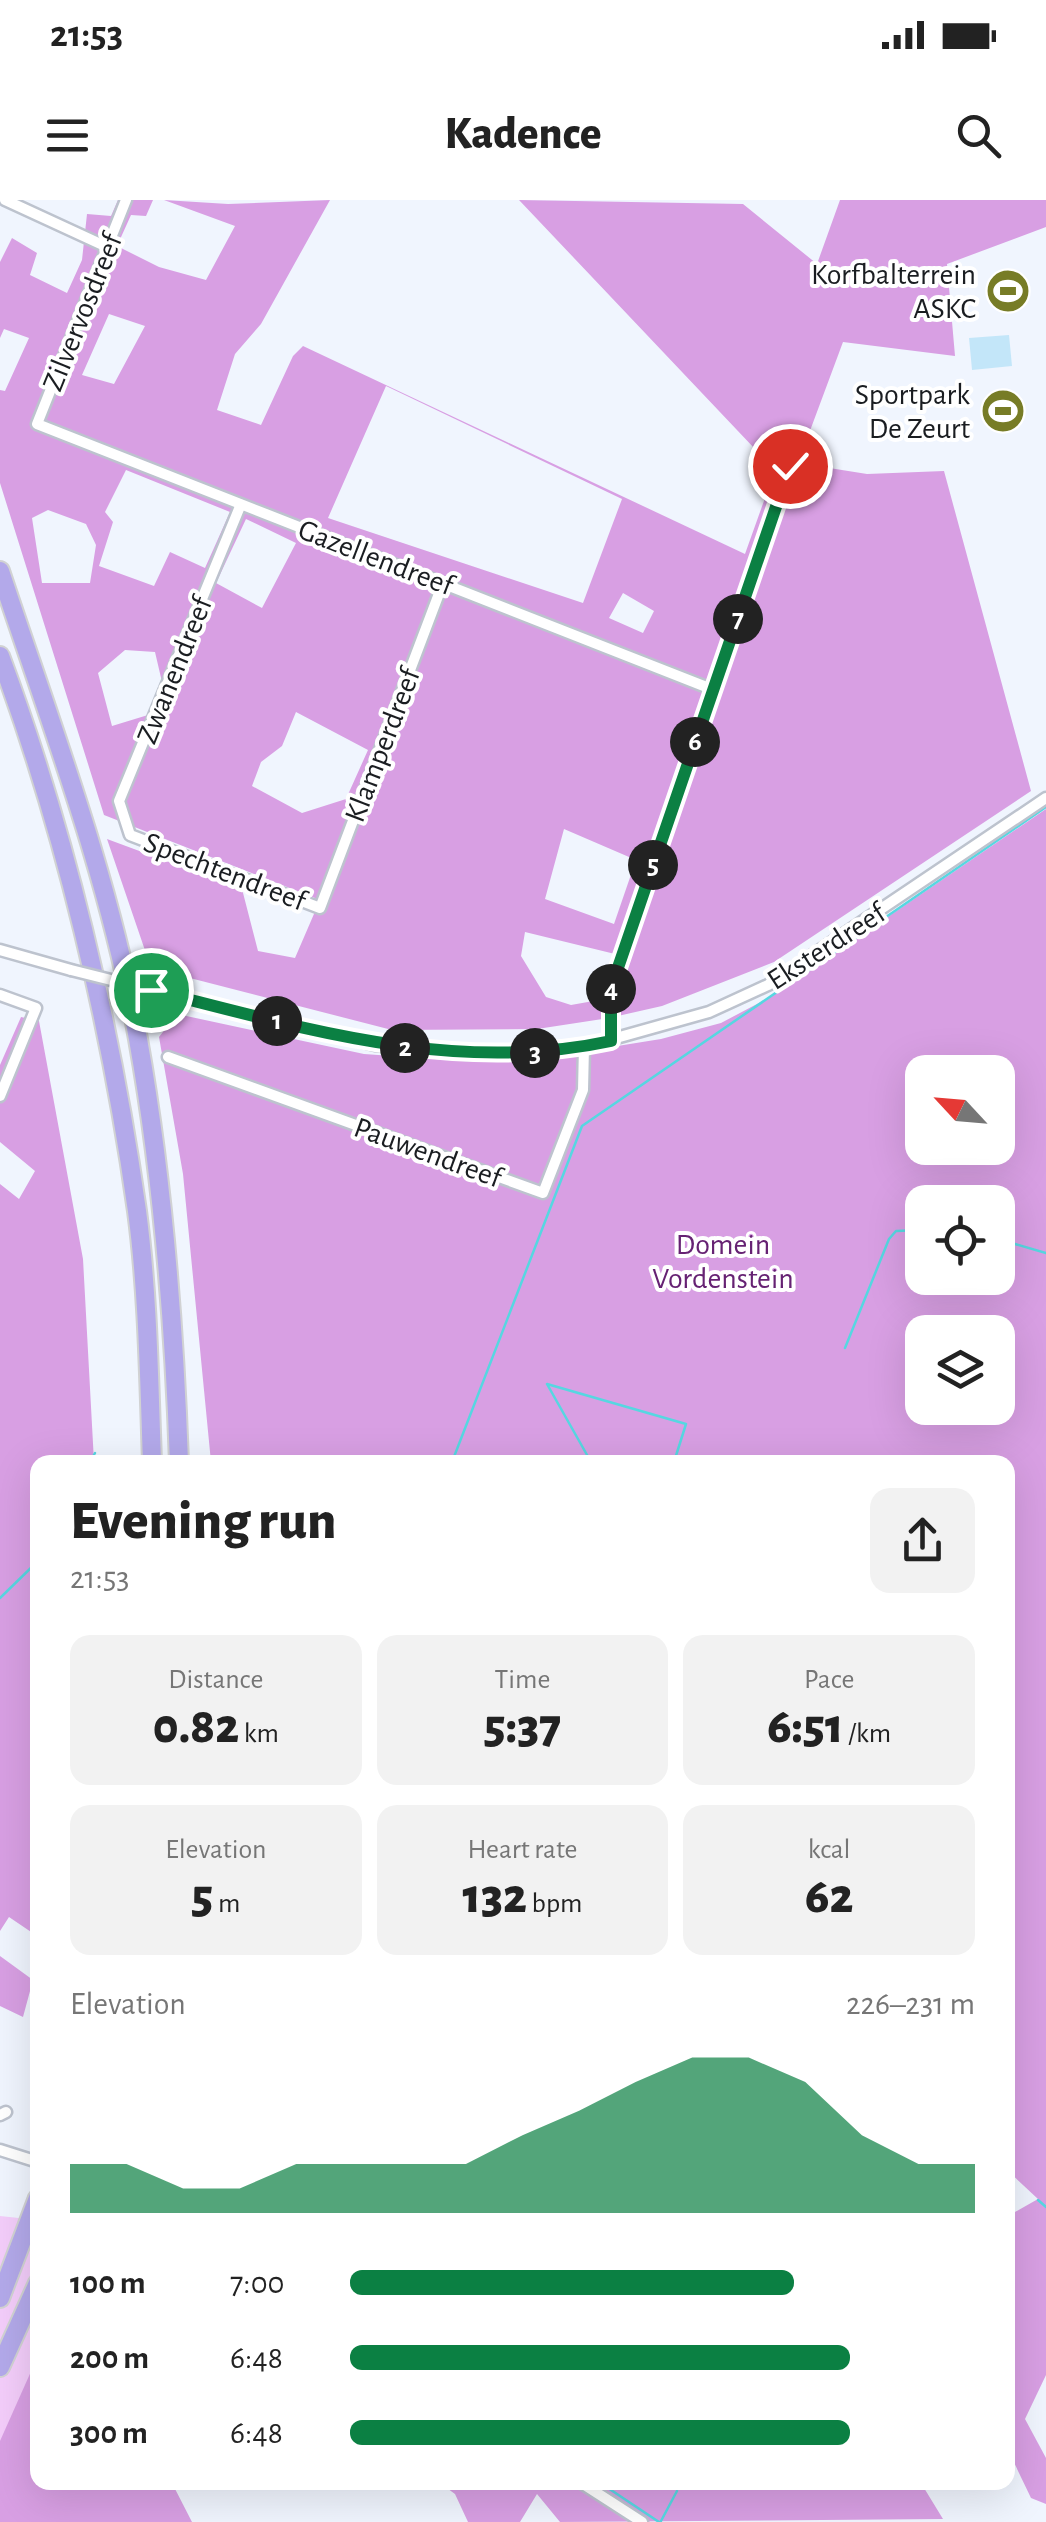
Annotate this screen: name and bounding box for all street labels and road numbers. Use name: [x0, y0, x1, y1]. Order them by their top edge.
street label: Zilvervosdreef: [38, 228, 129, 395]
street label: Gazellendreef: [294, 515, 459, 602]
street label: Zwanendreef: [132, 591, 219, 748]
street label: Klamperdreef: [340, 663, 427, 826]
street label: Spechtendreef: [140, 827, 312, 917]
street label: Eksterdreef: [762, 897, 892, 996]
street label: Pauwendreef: [350, 1112, 507, 1194]

